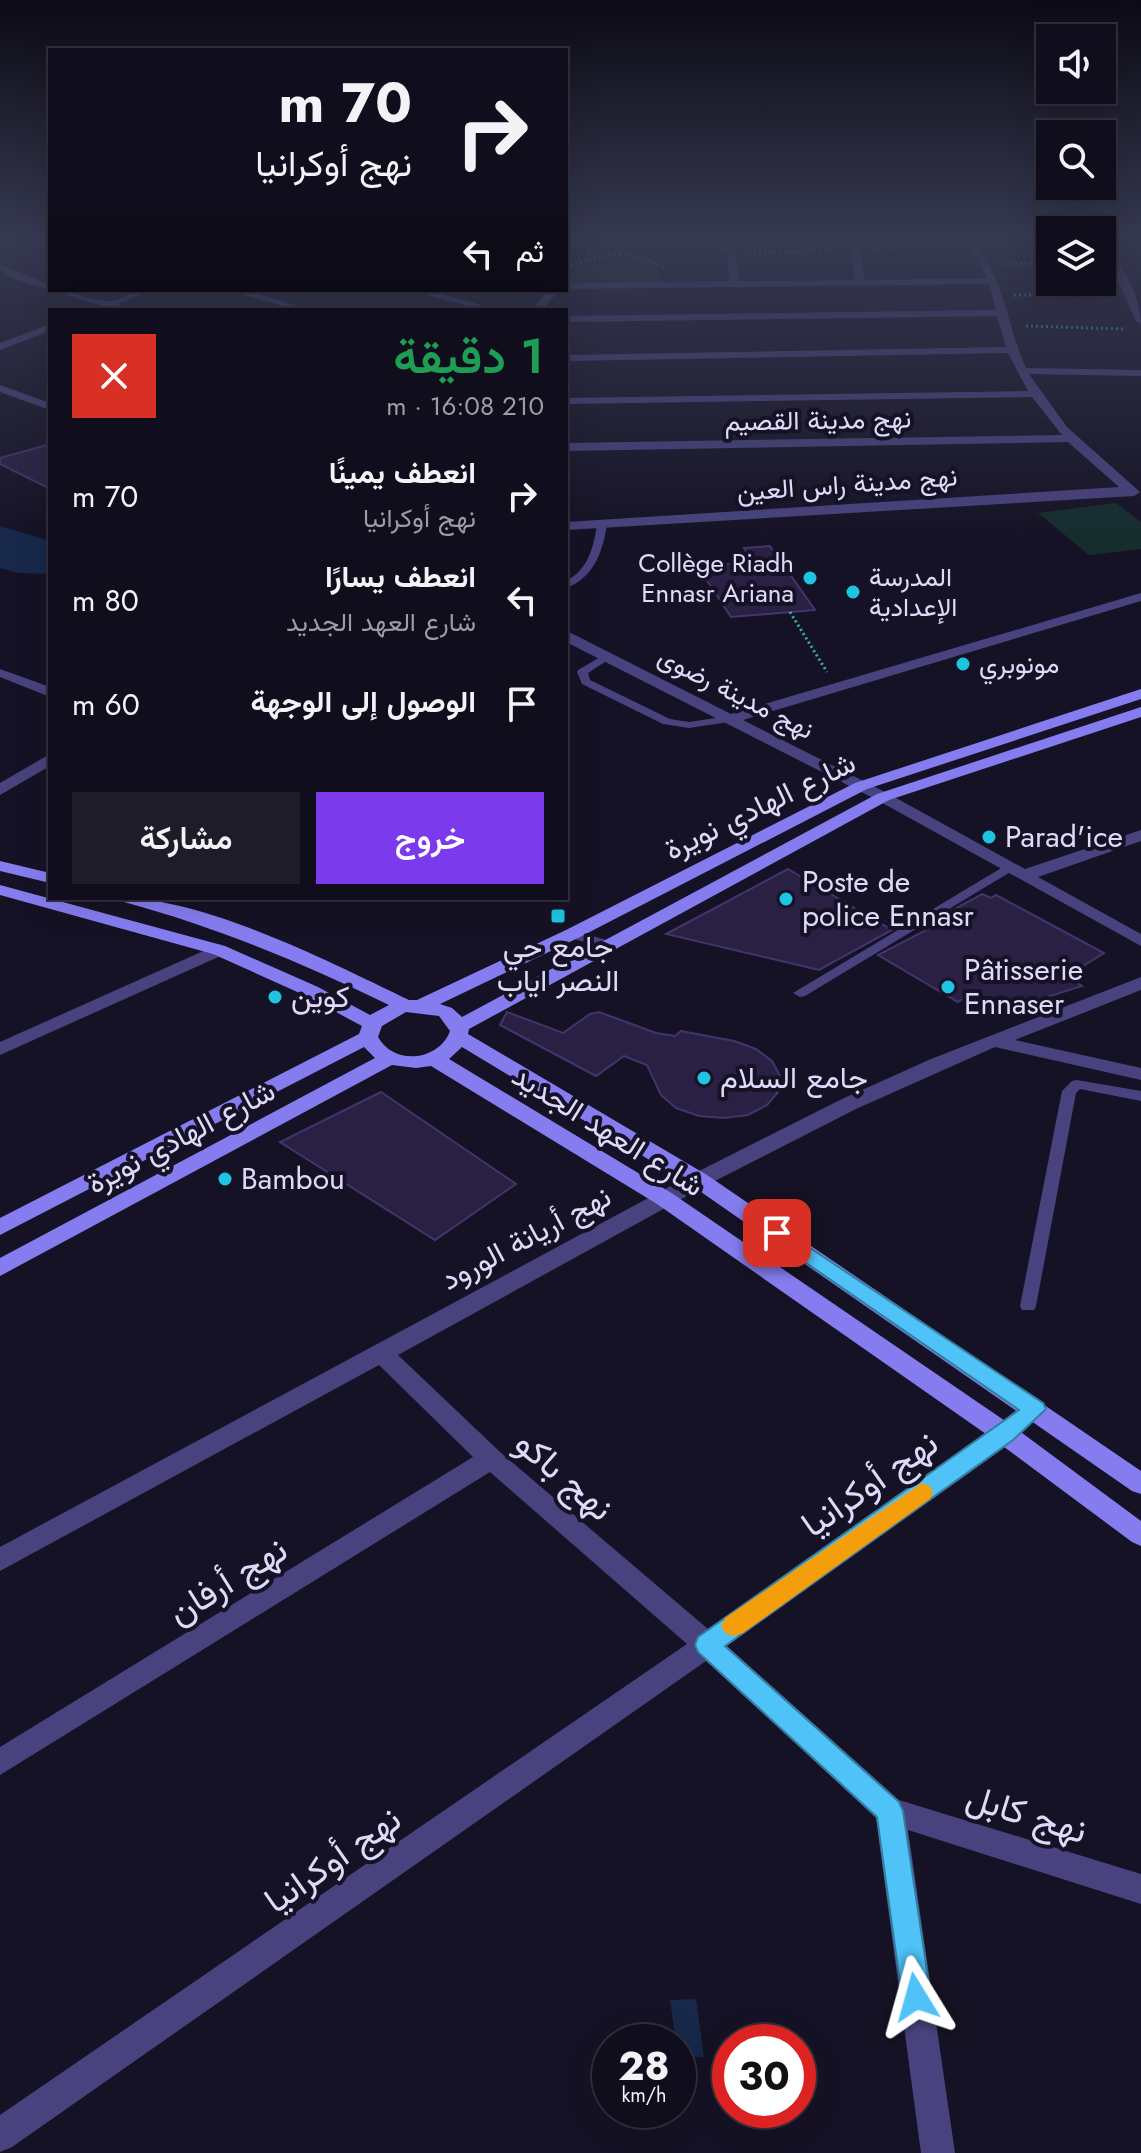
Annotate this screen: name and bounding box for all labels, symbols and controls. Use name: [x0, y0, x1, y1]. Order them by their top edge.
map controls: [1036, 24, 1116, 296]
button: sound: [1036, 24, 1116, 104]
text: 70 m: [278, 62, 412, 143]
icon: right: [440, 80, 544, 184]
button: search: [1036, 120, 1116, 200]
text: نهج أوكرانيا: [255, 137, 412, 189]
button: layers: [1036, 216, 1116, 296]
text: ثم: [516, 230, 544, 273]
icon: left: [456, 232, 500, 276]
text: 1 دقيقة: [393, 322, 544, 391]
button: close: [72, 334, 156, 418]
text: 210 m · 16:08: [386, 387, 544, 425]
street label: نهج مدينة القصيم: [724, 399, 912, 441]
text: انعطف يمينًا: [329, 451, 476, 494]
street label: نهج مدينة راس العين: [735, 457, 959, 511]
icon: right: [500, 474, 544, 518]
text: 70 m: [72, 475, 138, 518]
text: نهج أوكرانيا: [363, 499, 476, 537]
place label: Collège Riadh Ennasr Ariana: [638, 544, 794, 612]
text: انعطف يسارًا: [325, 555, 476, 598]
place label: المدرسة الإعدادية: [869, 558, 957, 626]
marker: Collège Riadh Ennasr Ariana: [801, 569, 819, 587]
icon: left: [500, 578, 544, 622]
text: 80 m: [72, 579, 139, 622]
marker: المدرسة الإعدادية: [844, 583, 862, 601]
text: شارع العهد الجديد: [286, 603, 476, 641]
street label: نهج مدينة رضوى: [651, 637, 821, 749]
place label: مونوبري: [979, 645, 1059, 685]
marker: مونوبري: [954, 655, 972, 673]
text: الوصول إلى الوجهة: [251, 680, 476, 723]
icon: arrive: [500, 682, 544, 726]
text: 60 m: [72, 683, 140, 726]
street label: شارع الهادي نويرة: [657, 741, 864, 873]
button: مشاركة: [72, 792, 300, 884]
button: خروج: [316, 792, 544, 884]
place label: Parad'ice: [1005, 815, 1123, 858]
marker: Parad'ice: [980, 828, 998, 846]
place label: Poste de police Ennasr: [802, 860, 974, 937]
marker: Poste de police Ennasr: [777, 890, 795, 908]
marker: جامع حي النصر اياب: [549, 907, 567, 925]
place label: جامع حي النصر اياب: [497, 925, 619, 1002]
place label: Pâtisserie Ennaser: [964, 948, 1083, 1025]
place label: كوين: [291, 975, 350, 1018]
marker: Pâtisserie Ennaser: [939, 978, 957, 996]
marker: كوين: [266, 988, 284, 1006]
street label: شارع العهد الجديد: [504, 1054, 713, 1207]
place label: جامع السلام: [720, 1056, 868, 1099]
street label: شارع الهادي نويرة: [79, 1069, 284, 1207]
marker: جامع السلام: [695, 1069, 713, 1087]
place label: Bambou: [241, 1157, 345, 1200]
marker: Bambou: [216, 1170, 234, 1188]
street label: نهج أريانة الورود: [433, 1175, 618, 1300]
pin: [743, 1199, 811, 1267]
icon: arrive: [755, 1211, 799, 1255]
street label: نهج باكو: [504, 1417, 626, 1533]
street label: نهج أوكرانيا: [790, 1417, 948, 1549]
street label: نهج أرفان: [157, 1523, 297, 1637]
street label: نهج كابل: [960, 1770, 1094, 1856]
street label: نهج أوكرانيا: [253, 1793, 411, 1925]
position arrow: [874, 1955, 958, 2039]
speed limit sign: 30: [712, 2024, 816, 2128]
text: 28: [618, 2037, 670, 2095]
text: km/h: [621, 2081, 667, 2110]

